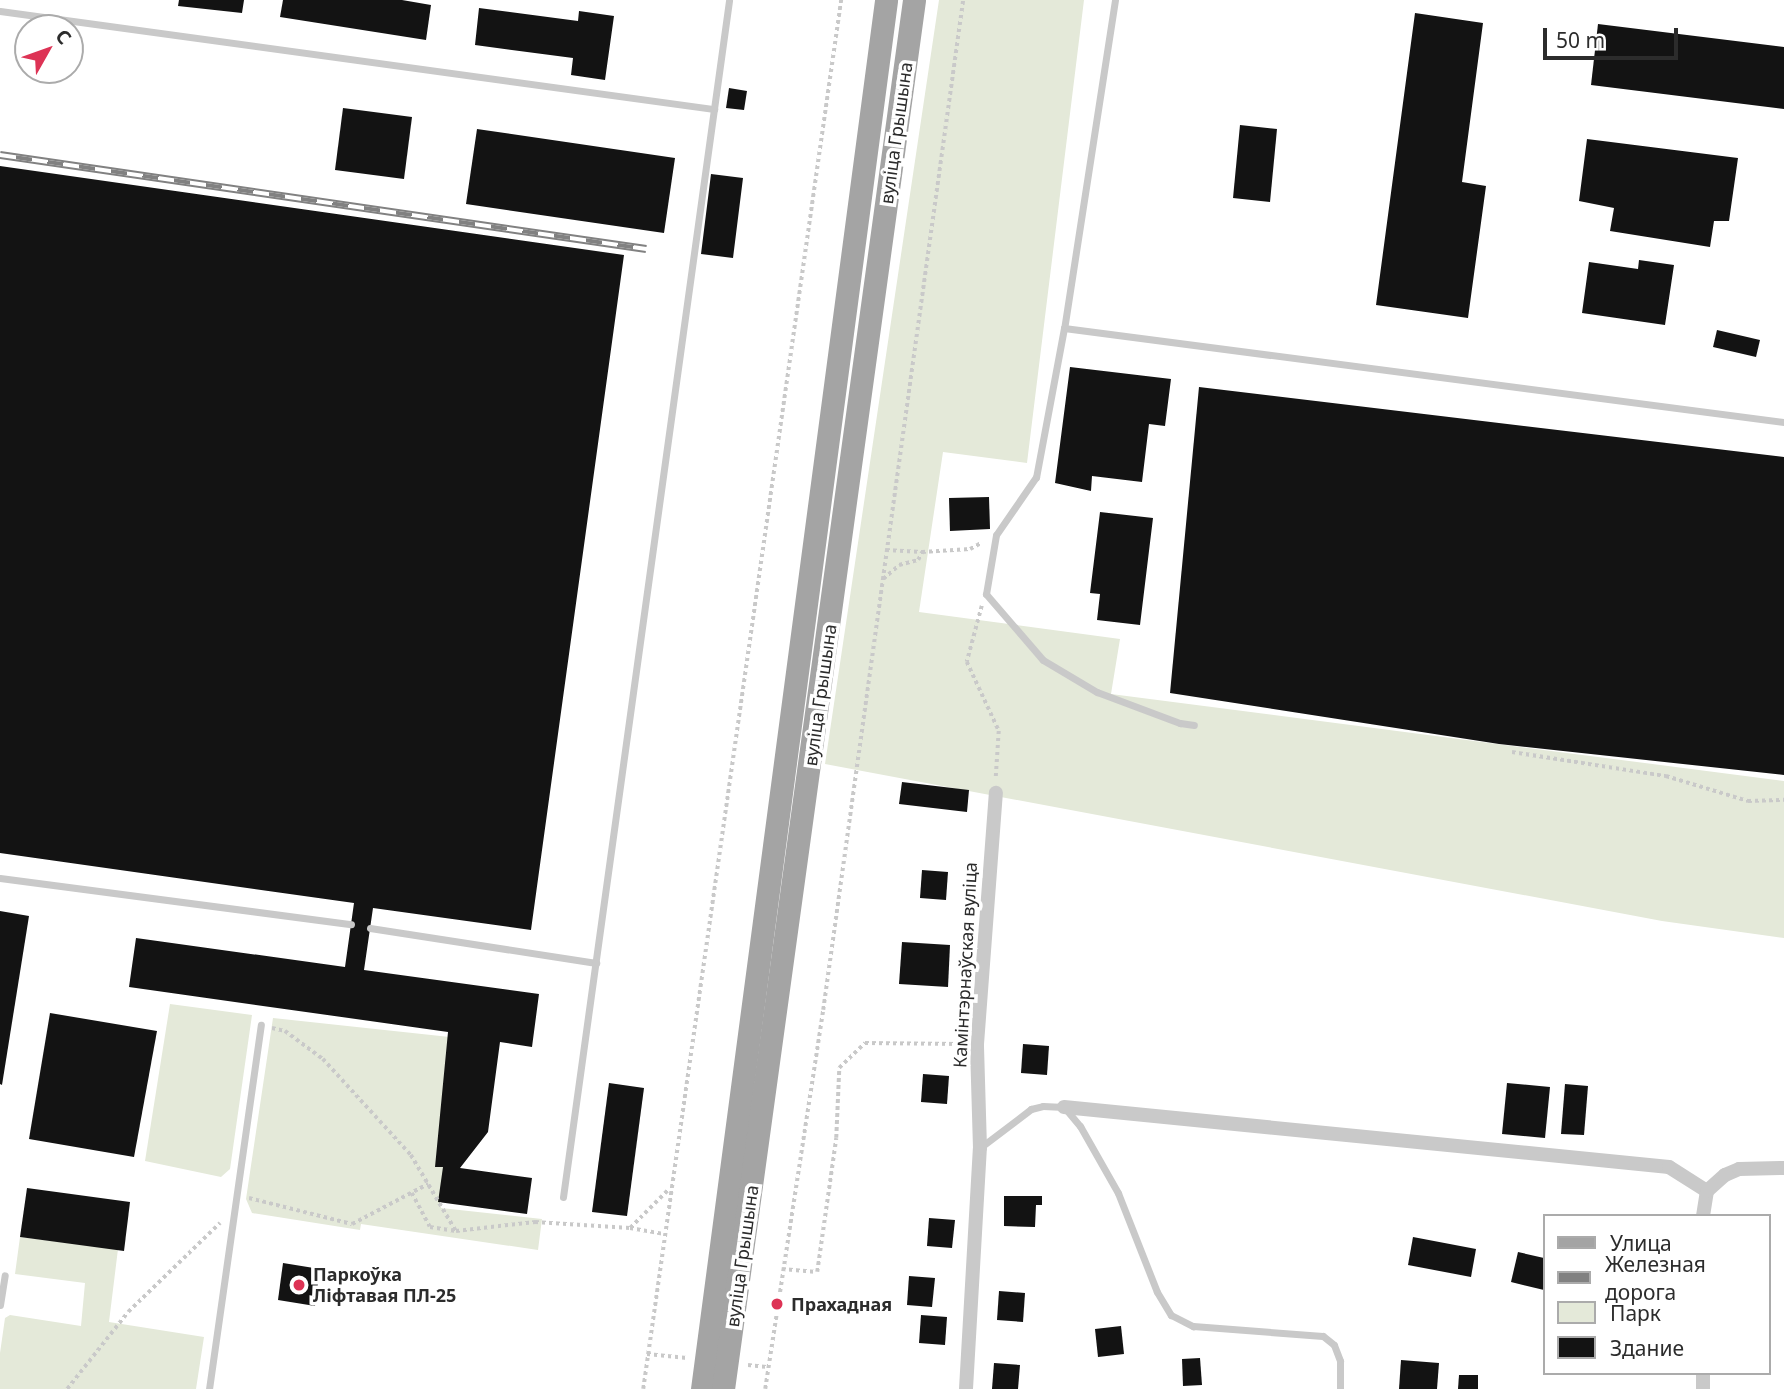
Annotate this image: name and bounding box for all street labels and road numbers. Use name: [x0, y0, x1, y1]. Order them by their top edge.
street label: вуліца Грышына: [875, 61, 917, 205]
street label: вуліца Грышына: [799, 623, 841, 767]
street label: Камінтэрнаўская вуліца: [949, 862, 981, 1068]
street label: вуліца Грышына: [721, 1184, 763, 1328]

